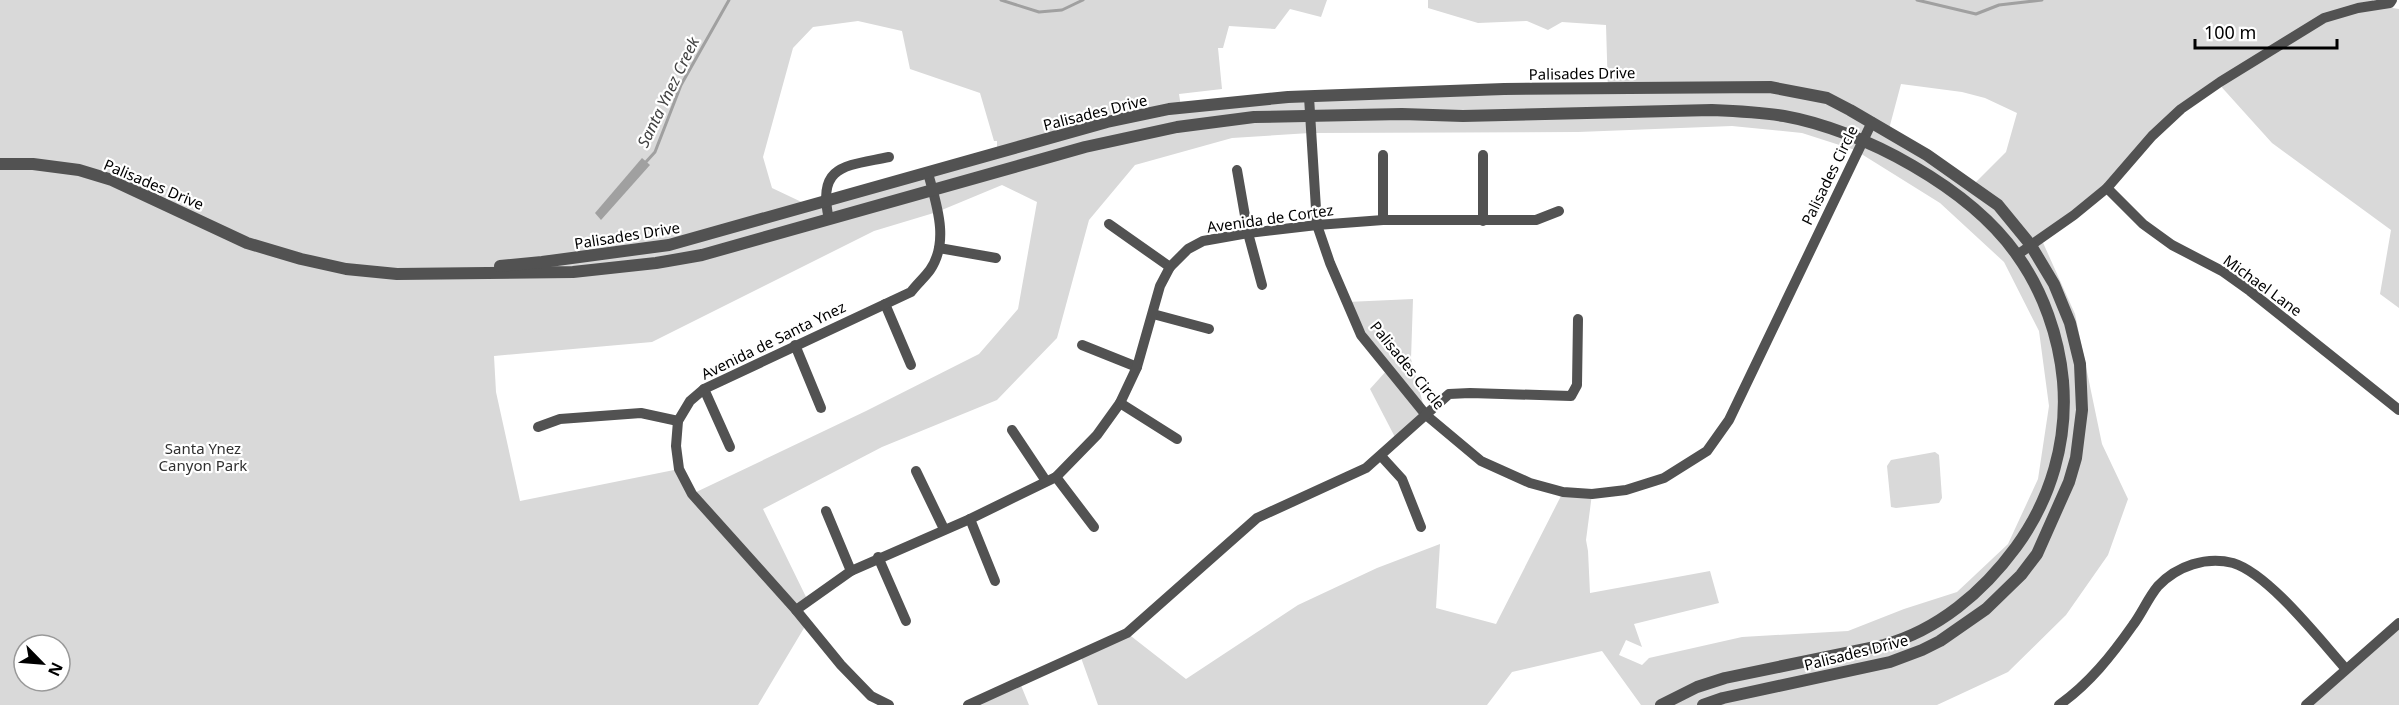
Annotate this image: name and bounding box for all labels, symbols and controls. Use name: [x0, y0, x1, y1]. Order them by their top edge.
scale bar: [2195, 12, 2338, 50]
text: 100 m: [2204, 20, 2256, 44]
water label: Santa Ynez Creek: [632, 32, 705, 151]
street label: Palisades Drive: [1528, 62, 1636, 84]
street label: Palisades Drive: [1041, 89, 1149, 135]
street label: Palisades Circle: [1796, 122, 1862, 228]
street label: Palisades Drive: [101, 154, 207, 214]
street label: Avenida de Cortez: [1205, 199, 1335, 237]
street label: Palisades Drive: [573, 217, 681, 253]
street label: Michael Lane: [2220, 250, 2306, 320]
street label: Avenida de Santa Ynez: [697, 296, 849, 384]
street label: Palisades Circle: [1366, 317, 1450, 413]
park label: Santa Ynez Canyon Park: [159, 438, 247, 475]
street label: Palisades Drive: [1802, 629, 1910, 675]
north arrow: [12, 633, 72, 693]
text: N: [43, 659, 68, 680]

